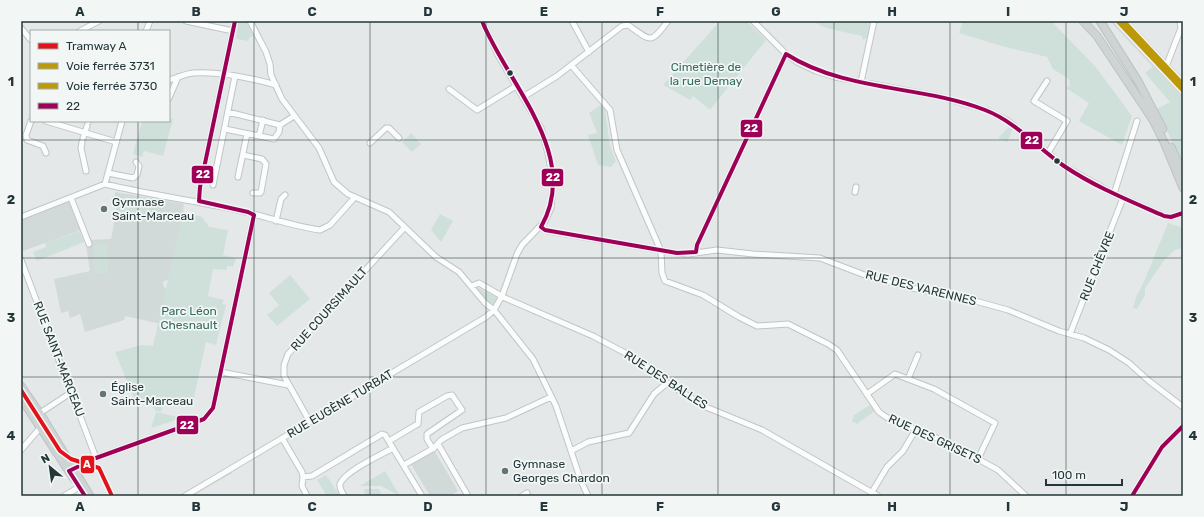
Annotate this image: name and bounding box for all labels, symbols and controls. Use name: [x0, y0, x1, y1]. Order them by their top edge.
text: A: [75, 4, 85, 19]
text: B: [191, 4, 201, 19]
text: C: [307, 4, 317, 19]
text: D: [423, 4, 433, 19]
text: E: [540, 4, 548, 19]
text: F: [656, 4, 664, 19]
text: G: [771, 4, 781, 19]
text: H: [887, 4, 897, 19]
text: I: [1006, 4, 1010, 19]
text: J: [1120, 4, 1128, 19]
legend: [30, 30, 170, 122]
text: Tramway A: [66, 39, 127, 53]
text: Voie ferrée 3731: [66, 59, 155, 73]
park label: Cimetière de la rue Demay: [670, 60, 743, 88]
unlabelled marker: [505, 68, 515, 78]
text: 1: [8, 74, 14, 89]
text: 1: [1190, 74, 1196, 89]
text: Voie ferrée 3730: [66, 79, 157, 93]
text: 22: [66, 99, 80, 113]
line badge: 22: [740, 119, 763, 138]
text: 22: [744, 122, 758, 135]
line badge: 22: [1020, 131, 1043, 150]
text: 22: [1025, 134, 1039, 147]
unlabelled marker: [1052, 156, 1062, 166]
line badge: 22: [191, 165, 214, 184]
text: 22: [196, 168, 210, 181]
line badge: 22: [541, 168, 564, 187]
text: 22: [546, 171, 560, 184]
text: 2: [7, 192, 15, 207]
text: 2: [1189, 192, 1197, 207]
place label: Gymnase Saint-Marceau: [112, 195, 194, 223]
marker: Gymnase Saint-Marceau: [99, 204, 109, 214]
street label: RUE CHÈVRE: [1077, 229, 1117, 303]
street label: RUE COURSIMAULT: [288, 264, 370, 354]
street label: RUE DES VARENNES: [864, 267, 978, 309]
street label: RUE SAINT-MARCEAU: [31, 299, 87, 419]
park label: Parc Léon Chesnault: [161, 304, 218, 332]
text: 3: [7, 310, 16, 325]
text: 3: [1189, 310, 1198, 325]
street label: RUE DES BALLES: [622, 348, 710, 412]
street label: RUE EUGÈNE TURBAT: [284, 367, 396, 441]
place label: Église Saint-Marceau: [111, 380, 193, 408]
marker: Église Saint-Marceau: [98, 389, 108, 399]
street label: RUE DES GRISETS: [886, 411, 984, 467]
line badge: 22: [176, 415, 199, 435]
text: 22: [180, 419, 194, 432]
text: 4: [7, 428, 16, 443]
text: 4: [1189, 428, 1198, 443]
north arrow: [30, 447, 70, 487]
text: N: [39, 451, 52, 466]
line badge: A: [80, 455, 95, 474]
place label: Gymnase Georges Chardon: [513, 457, 610, 485]
text: A: [83, 458, 91, 471]
scale bar: [1046, 461, 1122, 487]
marker: Gymnase Georges Chardon: [500, 466, 510, 476]
text: 100 m: [1052, 468, 1086, 482]
text: A: [75, 499, 85, 514]
text: B: [191, 499, 201, 514]
text: C: [307, 499, 317, 514]
text: D: [423, 499, 433, 514]
text: E: [540, 499, 548, 514]
text: F: [656, 499, 664, 514]
text: G: [771, 499, 781, 514]
text: H: [887, 499, 897, 514]
text: I: [1006, 499, 1010, 514]
text: J: [1120, 499, 1128, 514]

